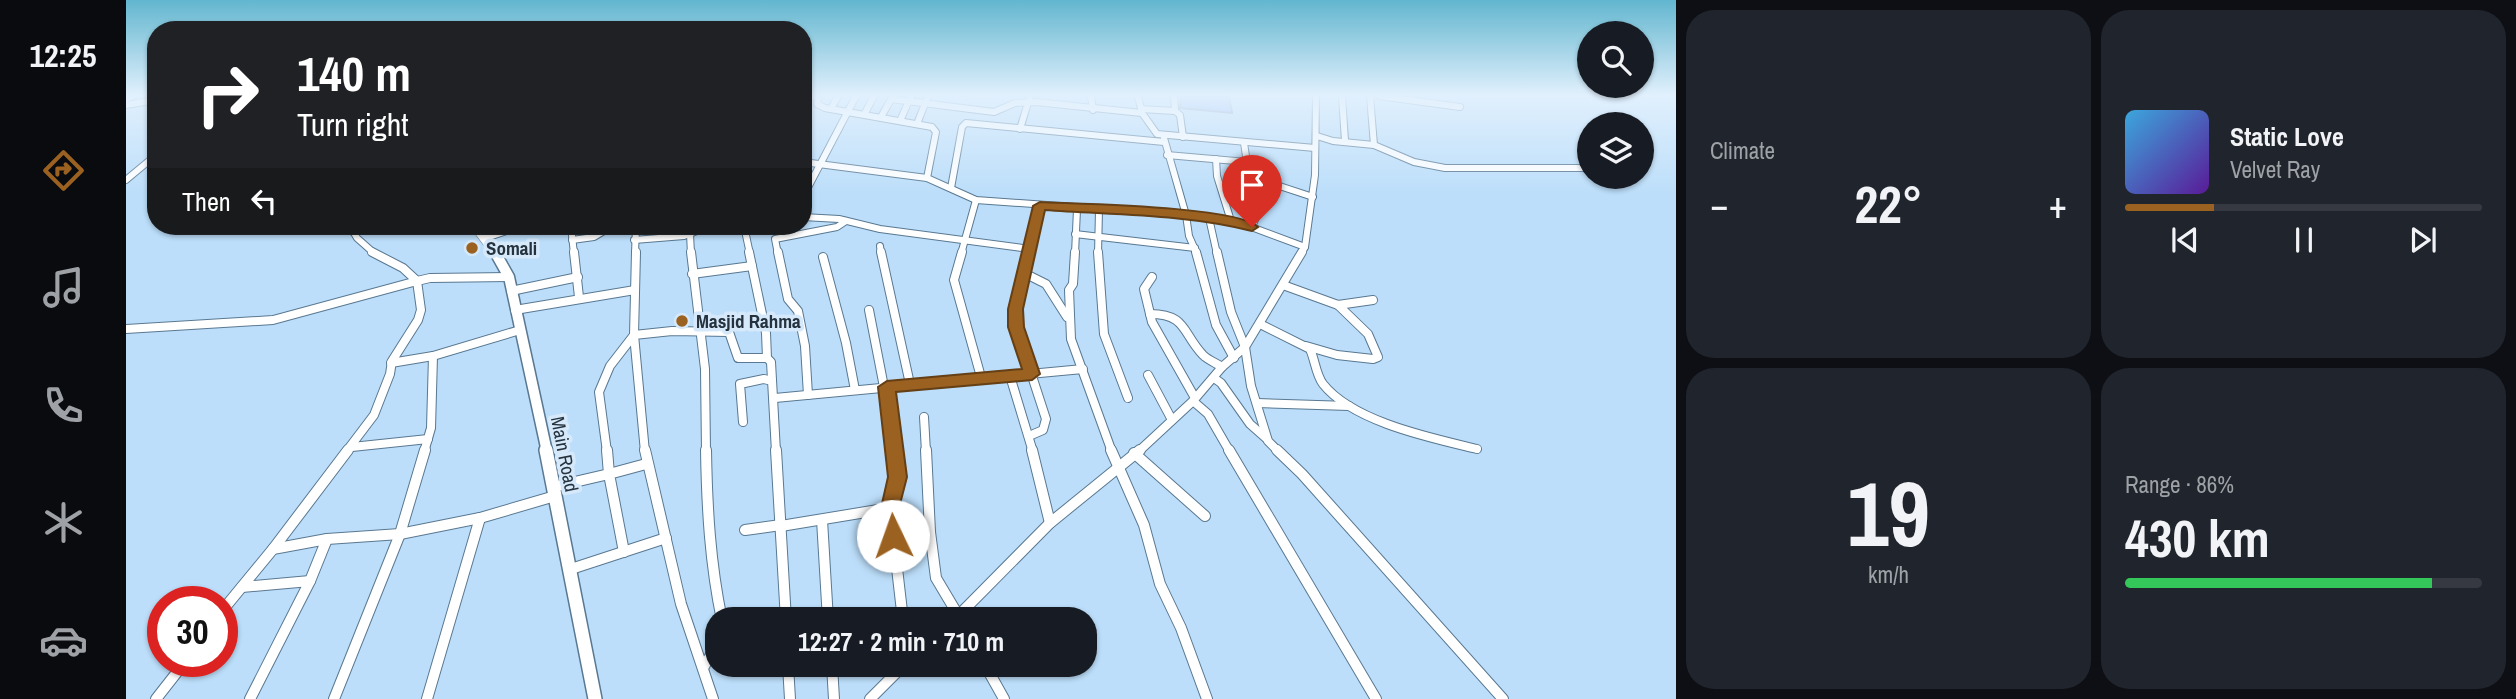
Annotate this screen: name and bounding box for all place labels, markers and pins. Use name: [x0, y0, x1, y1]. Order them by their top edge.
pin: [1222, 155, 1282, 227]
place label: Somali: [486, 235, 537, 261]
marker: Somali: [464, 240, 480, 256]
place label: Masjid Rahma: [696, 308, 801, 334]
marker: Masjid Rahma: [674, 313, 690, 329]

